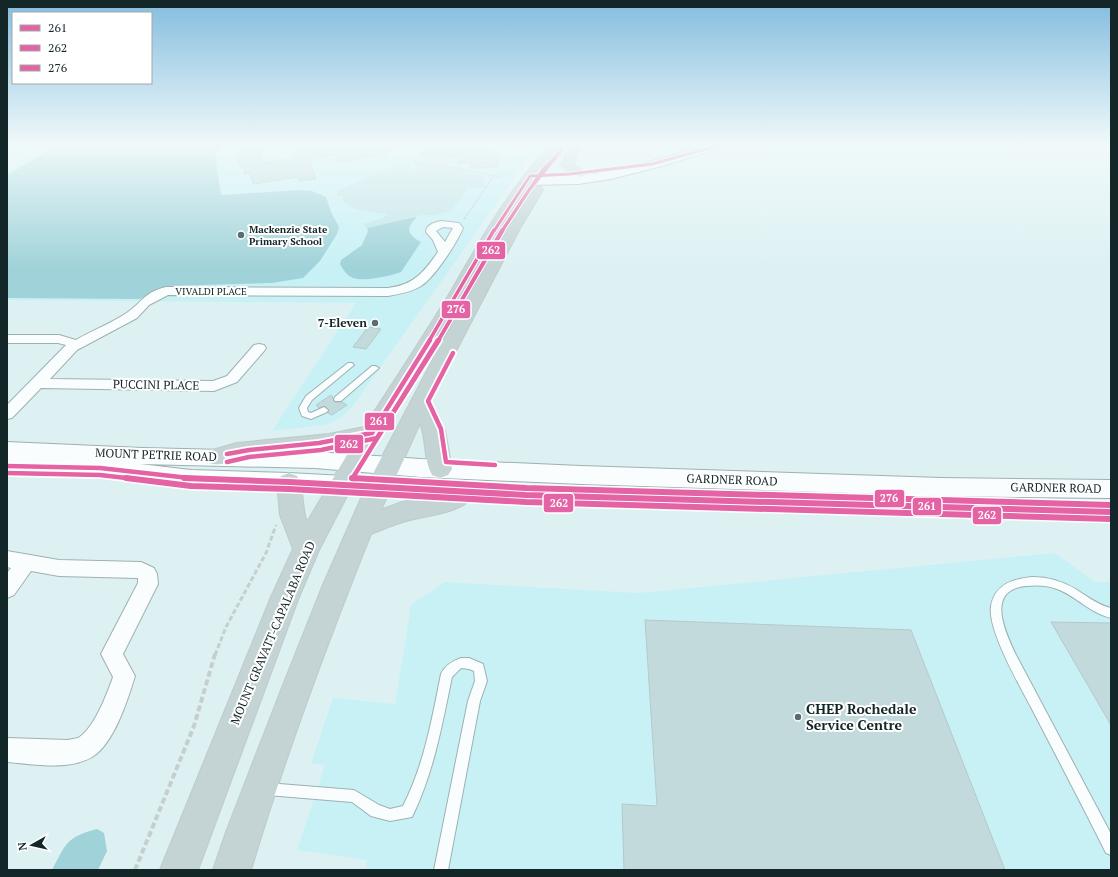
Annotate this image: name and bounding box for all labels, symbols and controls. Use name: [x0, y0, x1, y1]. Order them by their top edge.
legend: [12, 12, 152, 84]
text: 261: [48, 20, 67, 35]
text: 262: [48, 40, 67, 55]
text: 276: [48, 60, 68, 75]
place label: Mackenzie State Primary School: [249, 223, 328, 248]
marker: Mackenzie State Primary School: [236, 230, 246, 240]
line badge: 262: [476, 241, 506, 260]
text: 262: [482, 243, 500, 257]
street label: VIVALDI PLACE: [175, 285, 247, 298]
line badge: 276: [441, 300, 471, 319]
text: 276: [447, 302, 465, 316]
place label: 7-Eleven: [318, 315, 367, 330]
marker: 7-Eleven: [370, 318, 380, 328]
street label: PUCCINI PLACE: [113, 376, 199, 393]
line badge: 261: [364, 412, 395, 431]
text: 261: [370, 414, 388, 428]
line badge: 262: [334, 434, 364, 454]
text: 262: [340, 437, 358, 451]
street label: MOUNT PETRIE ROAD: [95, 445, 217, 464]
street label: GARDNER ROAD: [686, 470, 778, 489]
street label: GARDNER ROAD: [1010, 479, 1102, 496]
line badge: 276: [874, 489, 905, 508]
text: 276: [880, 491, 898, 505]
line badge: 262: [543, 493, 574, 513]
text: 262: [550, 496, 568, 510]
line badge: 261: [912, 497, 942, 516]
text: 261: [918, 499, 936, 513]
line badge: 262: [972, 506, 1002, 525]
text: 262: [978, 508, 996, 522]
street label: MOUNT GRAVATT-CAPALABA ROAD: [227, 539, 318, 727]
place label: CHEP Rochedale Service Centre: [806, 699, 917, 734]
marker: CHEP Rochedale Service Centre: [793, 712, 803, 722]
north arrow: [12, 825, 52, 865]
text: N: [14, 841, 30, 851]

